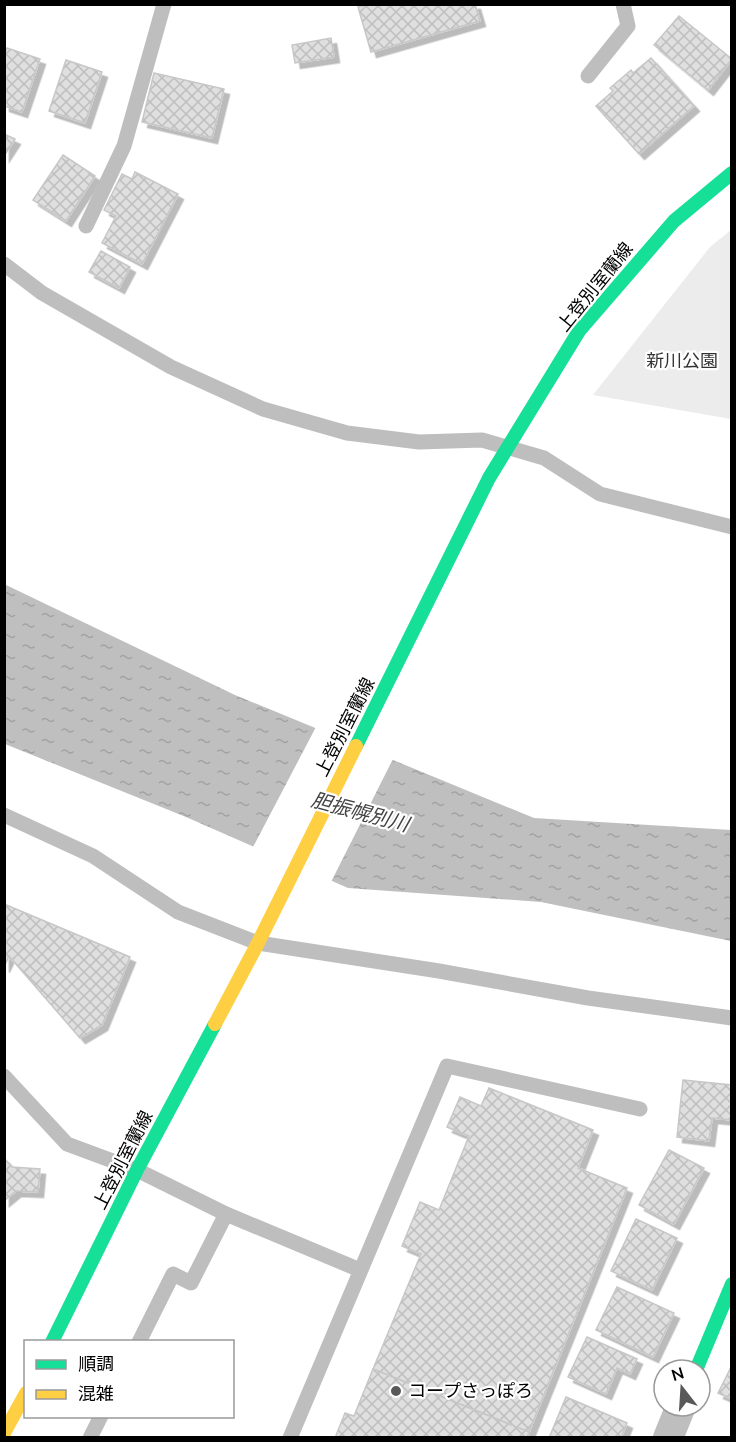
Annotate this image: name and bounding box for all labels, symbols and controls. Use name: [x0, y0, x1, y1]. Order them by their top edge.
street label: 上登別室蘭線: [552, 237, 638, 336]
park label: 新川公園: [646, 349, 718, 372]
street label: 上登別室蘭線: [310, 673, 379, 780]
water label: 胆振幌別川: [309, 787, 414, 837]
street label: 上登別室蘭線: [88, 1106, 157, 1213]
legend: [24, 1340, 234, 1418]
text: 順調: [78, 1352, 114, 1375]
north arrow: [652, 1358, 712, 1418]
text: N: [669, 1362, 686, 1385]
place label: コープさっぽろ: [408, 1379, 533, 1402]
text: 混雑: [78, 1382, 114, 1405]
marker: コープさっぽろ: [389, 1384, 403, 1398]

